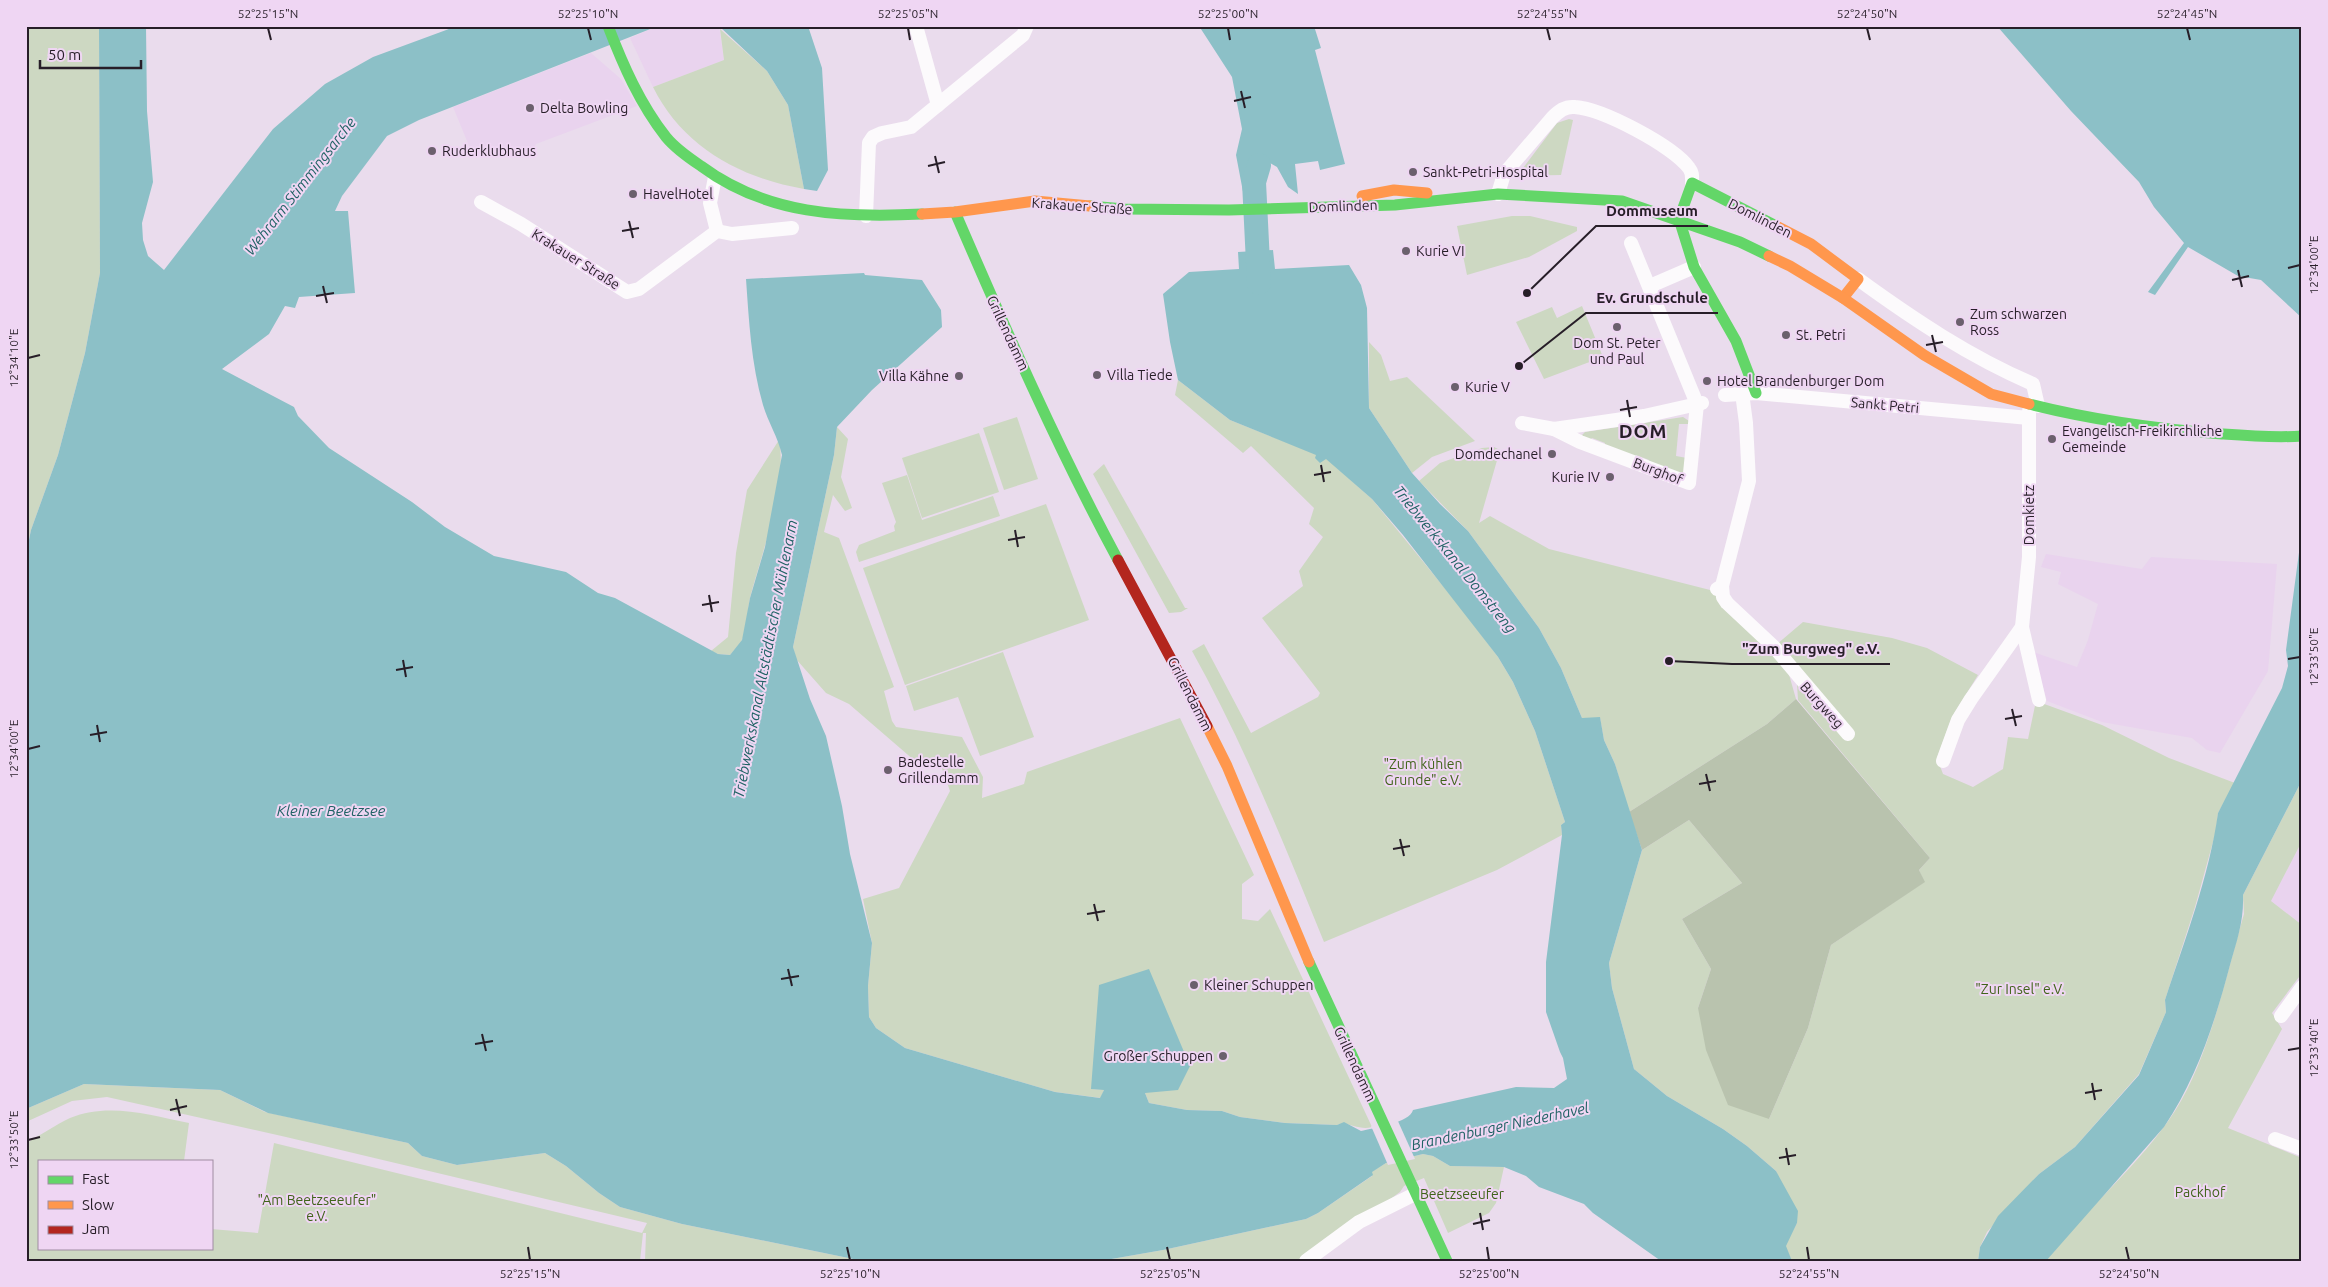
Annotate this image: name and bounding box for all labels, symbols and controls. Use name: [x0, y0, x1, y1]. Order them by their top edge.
text: 52°25'15"N: [238, 7, 298, 20]
text: 52°25'10"N: [558, 7, 618, 20]
text: 52°25'05"N: [878, 7, 938, 20]
text: 52°25'00"N: [1198, 7, 1258, 20]
text: 52°24'55"N: [1517, 7, 1577, 20]
text: 52°24'50"N: [1837, 7, 1897, 20]
text: 52°24'45"N: [2157, 7, 2217, 20]
scale bar: [40, 38, 141, 70]
text: 50 m: [48, 46, 81, 63]
place label: Delta Bowling: [540, 100, 628, 116]
marker: Delta Bowling: [524, 102, 536, 114]
water label: Wehrarm Stimmingsarche: [241, 113, 359, 258]
place label: Ruderklubhaus: [442, 143, 536, 159]
marker: Ruderklubhaus: [426, 145, 438, 157]
place label: Sankt-Petri-Hospital: [1423, 164, 1548, 180]
marker: Sankt-Petri-Hospital: [1407, 166, 1419, 178]
place label: HavelHotel: [643, 186, 713, 202]
marker: HavelHotel: [627, 188, 639, 200]
street label: Krakauer Straße: [1031, 194, 1133, 218]
street label: Domlinden: [1726, 195, 1794, 241]
callout: Dommuseum: [1596, 196, 1708, 226]
street label: Domlinden: [1308, 197, 1378, 215]
text: Dommuseum: [1606, 202, 1698, 219]
street label: Krakauer Straße: [529, 225, 623, 293]
text: 12°34'00"E: [2307, 235, 2320, 294]
place label: Kurie VI: [1416, 243, 1465, 259]
marker: Kurie VI: [1400, 245, 1412, 257]
callout: Ev. Grundschule: [1586, 283, 1718, 313]
text: Ev. Grundschule: [1596, 289, 1708, 306]
street label: Grillendamm: [984, 293, 1032, 373]
place label: Zum schwarzen Ross: [1970, 306, 2067, 338]
marker: Zum schwarzen Ross: [1954, 316, 1966, 328]
marker: Dom St. Peter und Paul: [1611, 321, 1623, 333]
place label: St. Petri: [1796, 327, 1846, 343]
text: 12°34'10"E: [7, 328, 20, 387]
marker: St. Petri: [1780, 329, 1792, 341]
place label: Dom St. Peter und Paul: [1573, 335, 1661, 367]
place label: Villa Tiede: [1107, 367, 1173, 383]
place label: Villa Kähne: [879, 368, 949, 384]
marker: Villa Tiede: [1091, 369, 1103, 381]
marker: Villa Kähne: [953, 370, 965, 382]
place label: Hotel Brandenburger Dom: [1717, 373, 1884, 389]
marker: Hotel Brandenburger Dom: [1701, 375, 1713, 387]
place label: Kurie V: [1465, 379, 1510, 395]
marker: Kurie V: [1449, 381, 1461, 393]
street label: Sankt Petri: [1850, 394, 1920, 416]
district label: DOM: [1619, 420, 1667, 442]
place label: Evangelisch-Freikirchliche Gemeinde: [2062, 423, 2222, 455]
marker: Evangelisch-Freikirchliche Gemeinde: [2046, 433, 2058, 445]
place label: Domdechanel: [1455, 446, 1542, 462]
marker: Domdechanel: [1546, 448, 1558, 460]
street label: Burghof: [1631, 454, 1686, 488]
place label: Kurie IV: [1551, 469, 1600, 485]
marker: Kurie IV: [1604, 471, 1616, 483]
water label: Triebwerkskanal Domstreng: [1390, 482, 1520, 636]
street label: Domkietz: [2021, 485, 2037, 545]
water label: Triebwerkskanal Altstädtischer Mühlenarm: [730, 518, 800, 800]
text: 12°33'50"E: [2307, 627, 2320, 686]
callout: "Zum Burgweg" e.V.: [1732, 634, 1890, 664]
text: "Zum Burgweg" e.V.: [1742, 640, 1880, 657]
street label: Grillendamm: [1165, 654, 1215, 734]
street label: Burgweg: [1797, 679, 1847, 731]
text: 12°34'00"E: [7, 719, 20, 778]
place label: Badestelle Grillendamm: [898, 754, 979, 786]
park label: "Zum kühlen Grunde" e.V.: [1383, 756, 1463, 788]
marker: Badestelle Grillendamm: [882, 764, 894, 776]
water label: Kleiner Beetzsee: [277, 802, 386, 819]
place label: Kleiner Schuppen: [1204, 977, 1314, 993]
marker: Kleiner Schuppen: [1188, 979, 1200, 991]
park label: "Zur Insel" e.V.: [1975, 981, 2065, 997]
text: 12°33'40"E: [2307, 1018, 2320, 1077]
street label: Grillendamm: [1331, 1024, 1379, 1104]
place label: Großer Schuppen: [1104, 1048, 1213, 1064]
marker: Großer Schuppen: [1217, 1050, 1229, 1062]
water label: Brandenburger Niederhavel: [1410, 1099, 1591, 1153]
text: 12°33'50"E: [7, 1110, 20, 1169]
legend: [38, 1160, 212, 1250]
text: Fast: [82, 1170, 110, 1187]
park label: Packhof: [2175, 1184, 2226, 1200]
park label: Beetzseeufer: [1420, 1186, 1505, 1202]
park label: "Am Beetzseeufer" e.V.: [258, 1192, 376, 1224]
text: Slow: [82, 1196, 115, 1213]
text: Jam: [82, 1220, 110, 1237]
text: 52°25'15"N: [500, 1267, 560, 1280]
text: 52°25'10"N: [820, 1267, 880, 1280]
text: 52°25'05"N: [1140, 1267, 1200, 1280]
text: 52°25'00"N: [1459, 1267, 1519, 1280]
text: 52°24'55"N: [1779, 1267, 1839, 1280]
text: 52°24'50"N: [2099, 1267, 2159, 1280]

